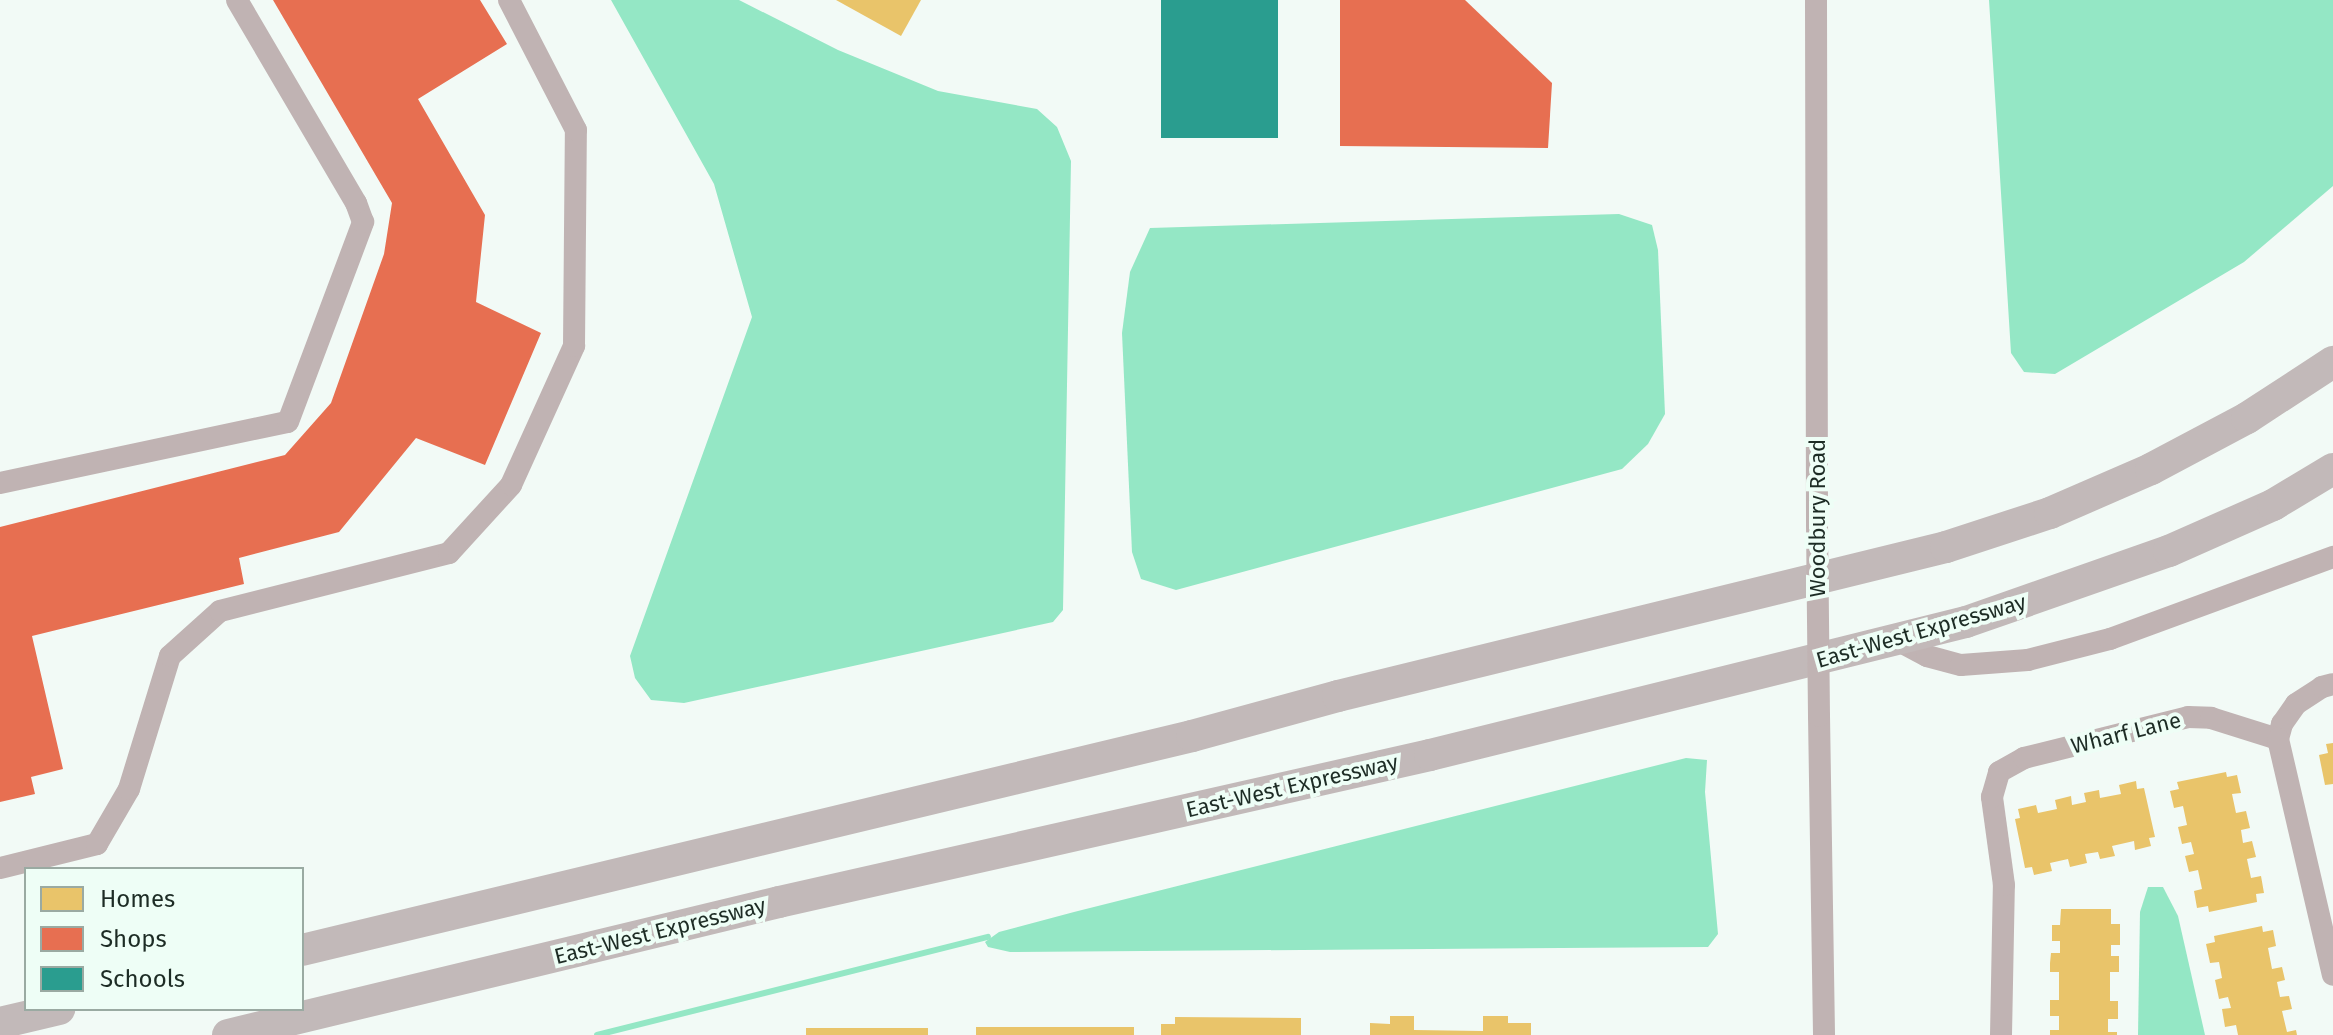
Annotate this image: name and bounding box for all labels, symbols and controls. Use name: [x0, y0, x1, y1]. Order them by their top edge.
street label: Woodbury Road: [1805, 439, 1831, 597]
street label: East-West Expressway: [1813, 588, 2029, 674]
street label: Wharf Lane: [2068, 707, 2184, 759]
street label: East-West Expressway: [1183, 749, 1401, 823]
legend: [24, 867, 304, 1011]
text: Homes: [100, 885, 175, 913]
street label: East-West Expressway: [552, 892, 768, 970]
text: Shops: [100, 925, 167, 953]
text: Schools: [100, 965, 185, 993]

